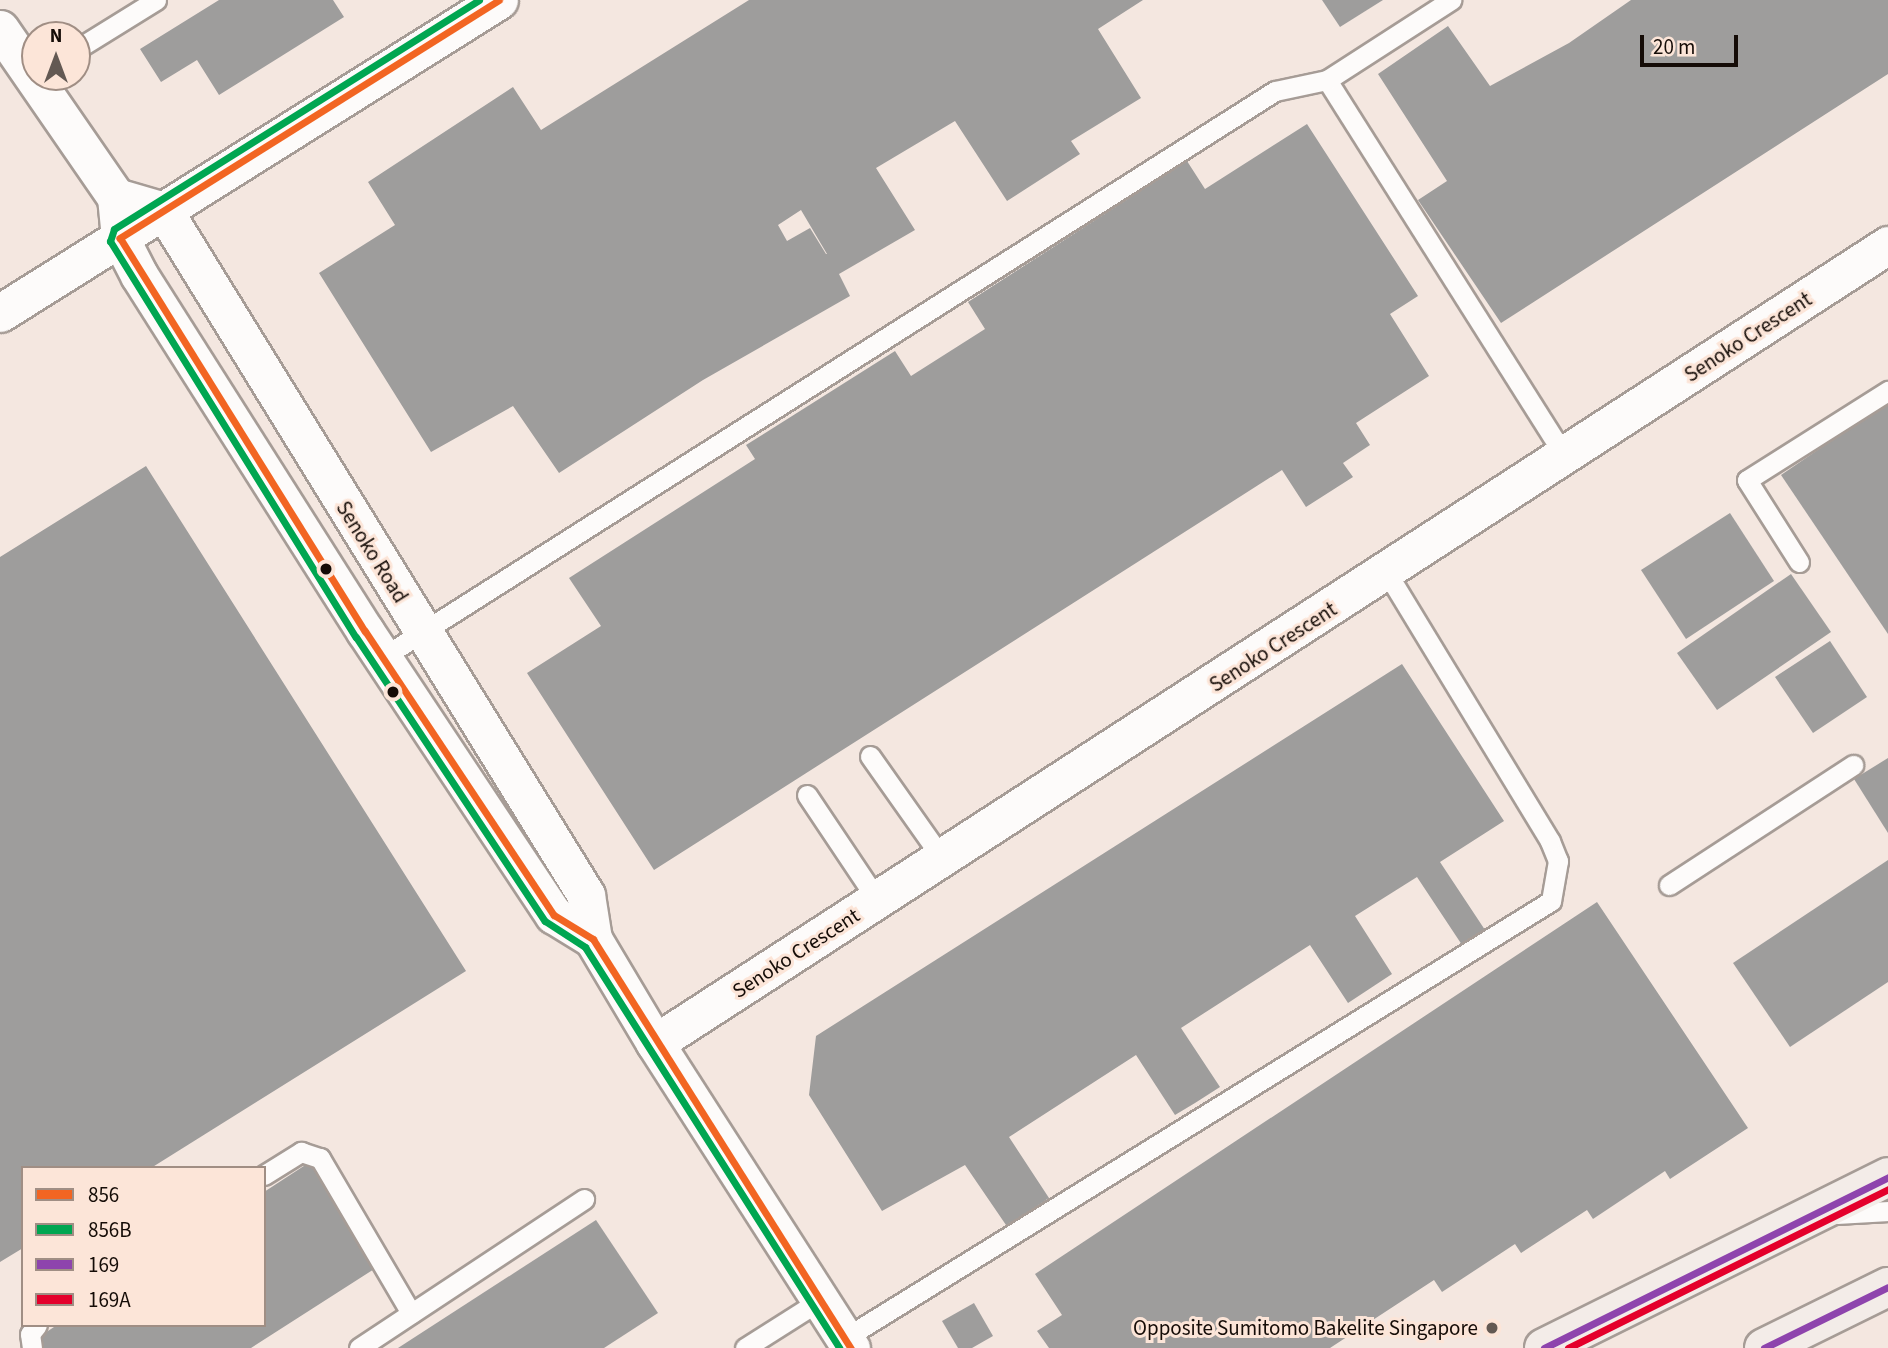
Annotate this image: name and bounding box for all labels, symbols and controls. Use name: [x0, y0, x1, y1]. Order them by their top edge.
north arrow: [21, 21, 91, 91]
scale bar: [1643, 21, 1741, 65]
text: N: [50, 23, 62, 50]
text: 20 m: [1653, 32, 1695, 62]
street label: Senoko Crescent: [1680, 287, 1816, 387]
street label: Senoko Road: [331, 496, 413, 608]
unlabelled marker: [319, 562, 333, 576]
street label: Senoko Crescent: [1205, 597, 1341, 697]
unlabelled marker: [386, 685, 400, 699]
street label: Senoko Crescent: [728, 903, 864, 1003]
legend: [21, 1166, 266, 1327]
text: 856: [88, 1180, 119, 1210]
text: 856B: [88, 1215, 132, 1245]
text: 169: [88, 1250, 119, 1280]
text: 169A: [88, 1285, 131, 1315]
place label: Opposite Sumitomo Bakelite Singapore: [1133, 1315, 1478, 1341]
marker: Opposite Sumitomo Bakelite Singapore: [1484, 1320, 1500, 1336]

